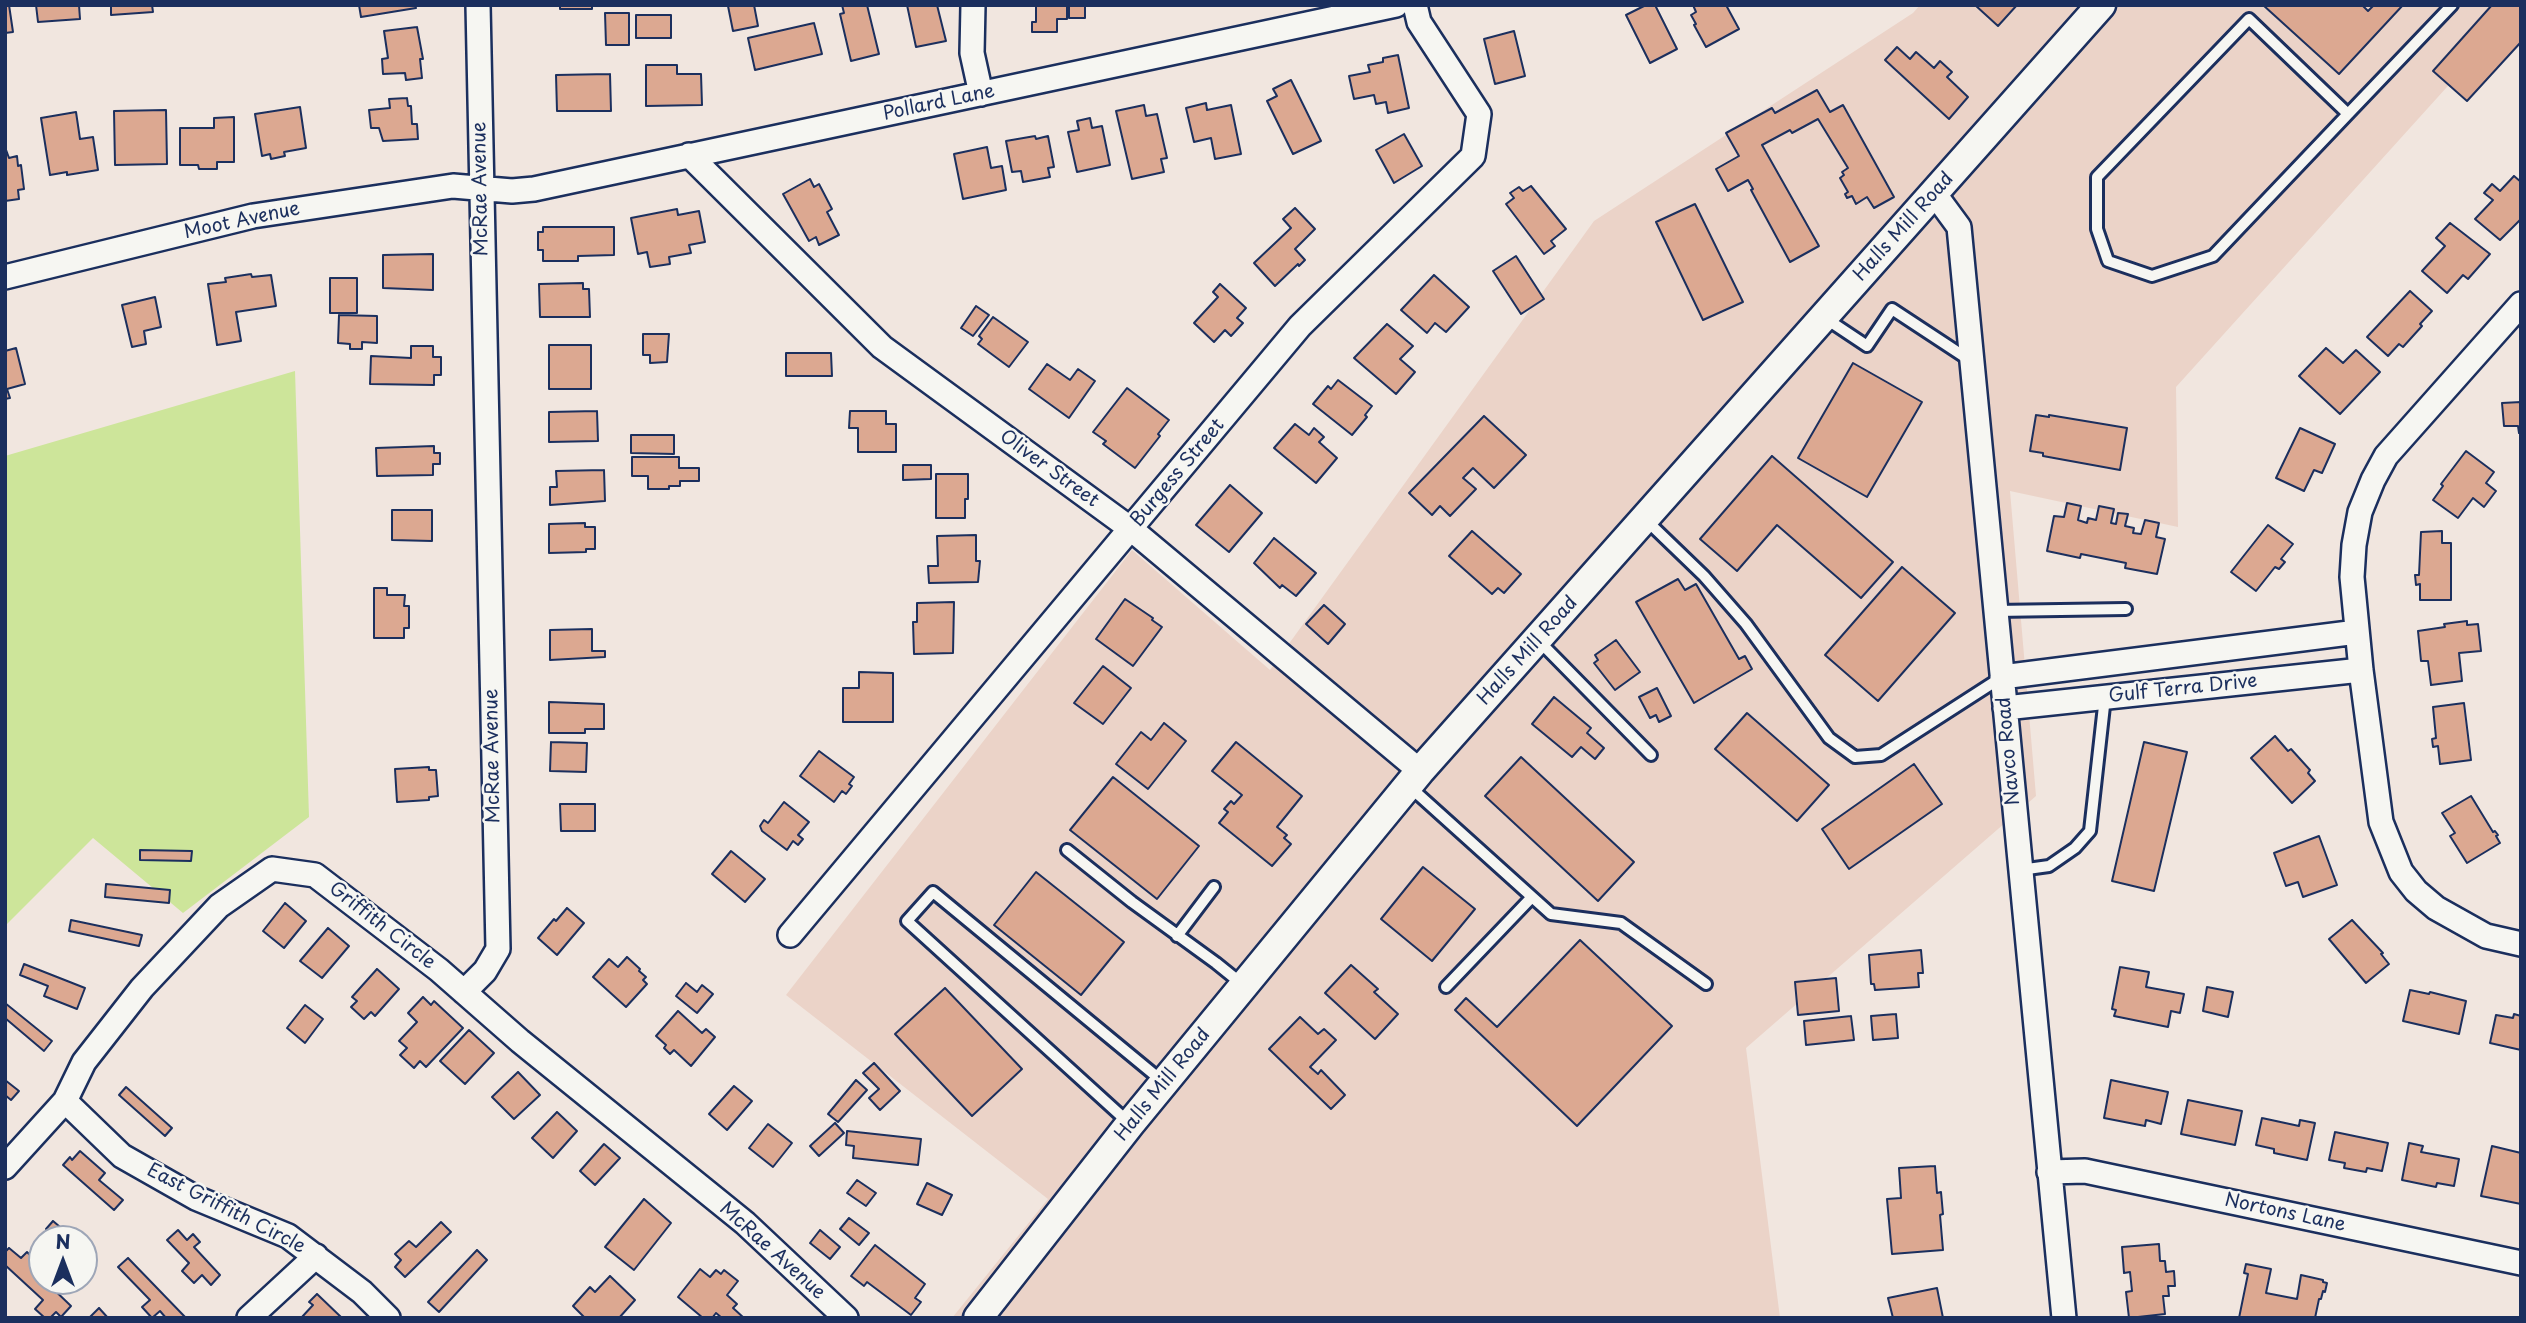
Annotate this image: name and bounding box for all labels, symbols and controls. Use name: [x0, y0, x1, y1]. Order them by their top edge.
street label: Pollard Lane: [881, 80, 997, 126]
street label: McRae Avenue: [468, 122, 494, 256]
street label: Halls Mill Road: [1849, 168, 1959, 286]
street label: Moot Avenue: [182, 198, 302, 244]
street label: Burgess Street: [1126, 414, 1230, 532]
street label: Oliver Street: [995, 425, 1103, 513]
street label: Halls Mill Road: [1473, 592, 1583, 710]
street label: Gulf Terra Drive: [2107, 670, 2259, 708]
street label: McRae Avenue: [480, 689, 506, 823]
street label: Navco Road: [1993, 696, 2025, 806]
street label: Griffith Circle: [324, 877, 440, 975]
street label: Halls Mill Road: [1111, 1024, 1215, 1146]
street label: East Griffith Circle: [143, 1159, 309, 1259]
street label: Nortons Lane: [2222, 1189, 2348, 1237]
street label: McRae Avenue: [714, 1198, 830, 1304]
north arrow: [28, 1225, 98, 1295]
text: N: [55, 1227, 71, 1255]

